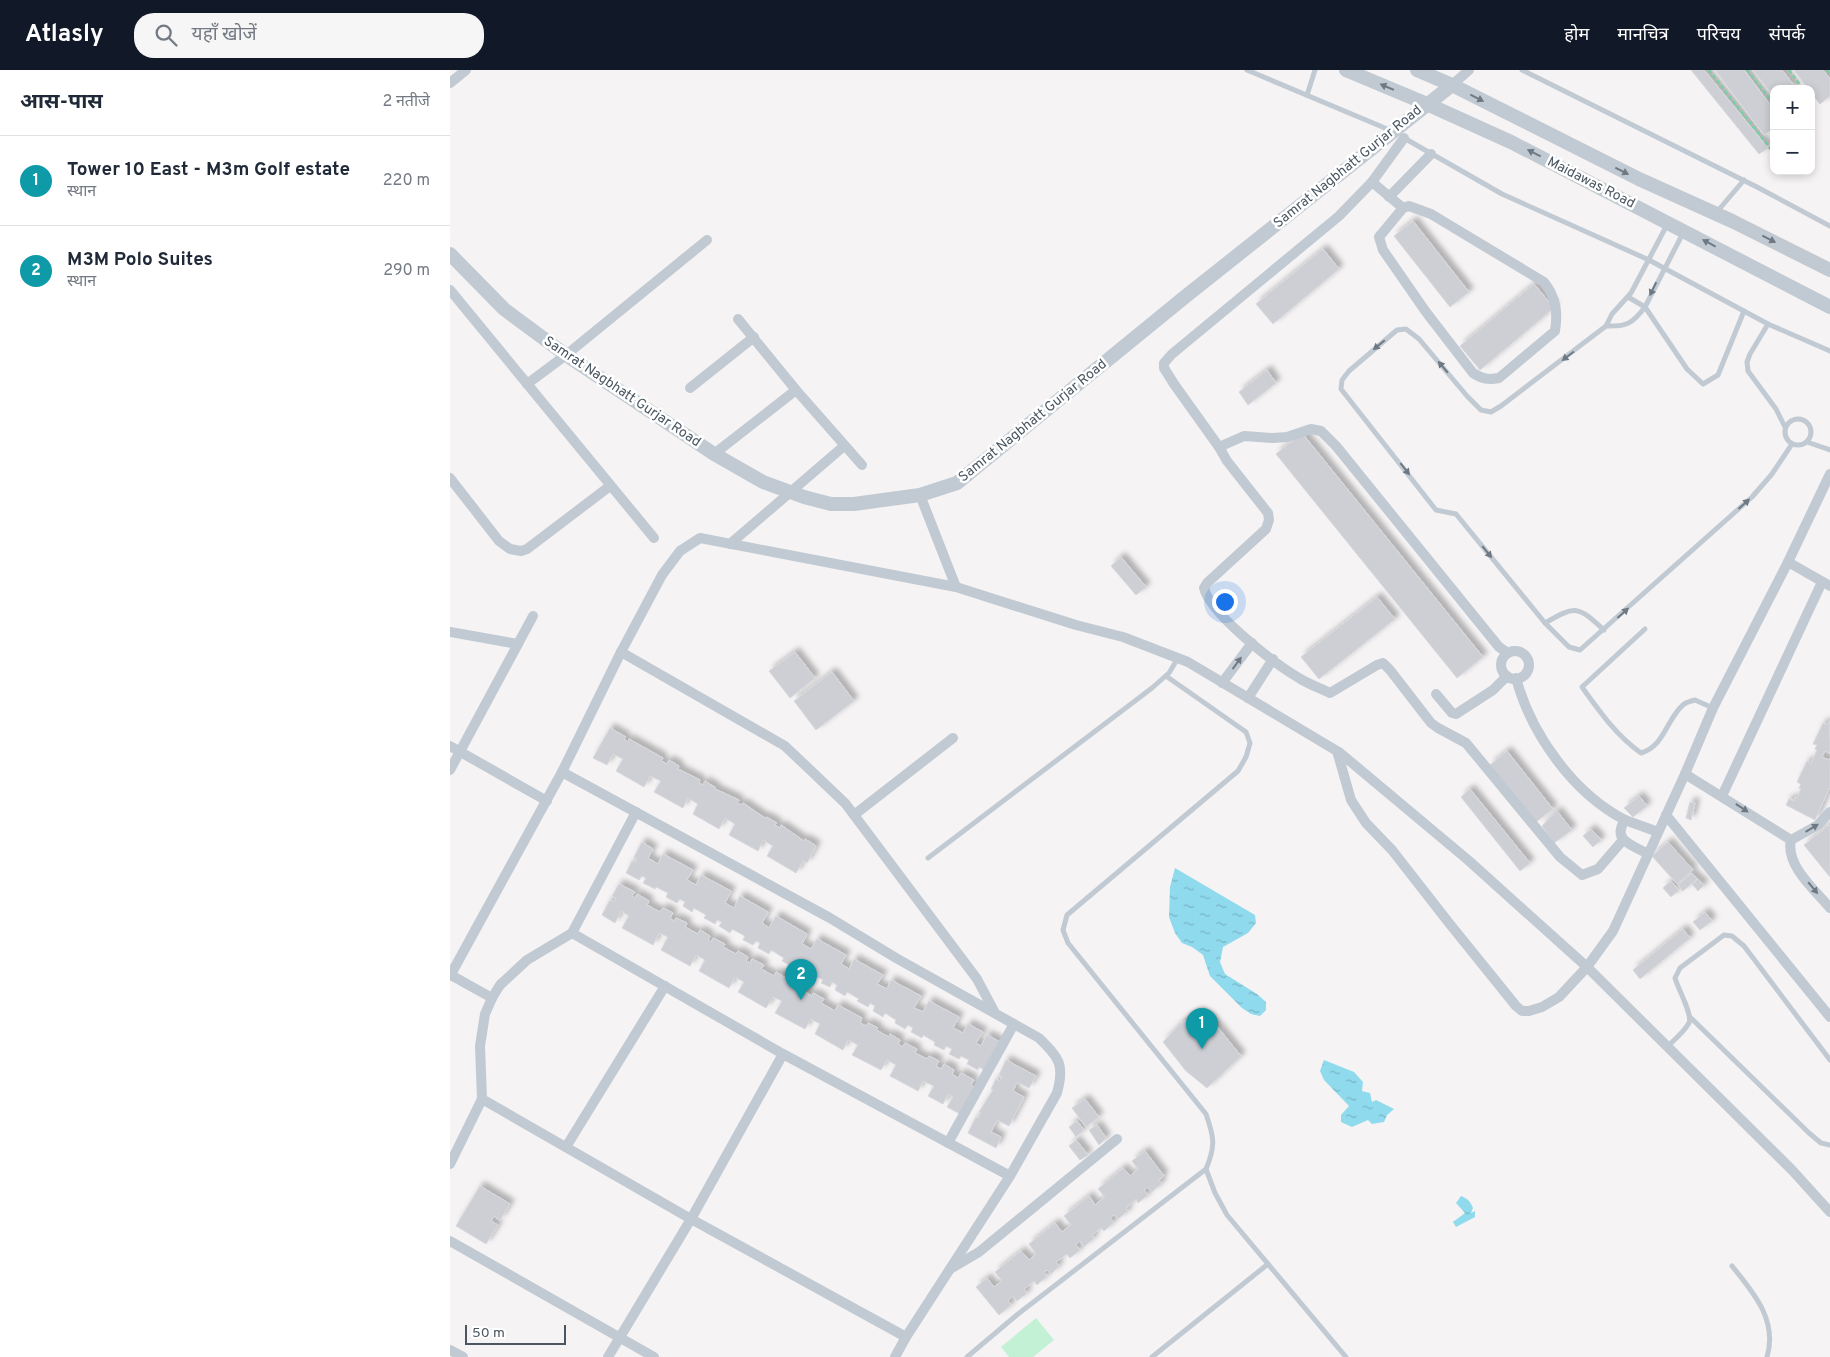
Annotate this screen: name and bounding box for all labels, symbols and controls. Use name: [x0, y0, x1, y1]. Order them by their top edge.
search box: [134, 13, 484, 58]
text: Atlasly: [25, 20, 104, 50]
icon: search: [152, 21, 180, 49]
text: यहाँ खोजें: [192, 23, 257, 47]
text: होम: [1564, 24, 1589, 47]
text: मानचित्र: [1617, 24, 1669, 47]
text: परिचय: [1697, 24, 1741, 47]
text: संपर्क: [1769, 24, 1805, 47]
one-way arrow: [1379, 83, 1394, 91]
map controls: [1770, 85, 1815, 175]
button: +: [1770, 85, 1815, 130]
text: आस-पास: [20, 89, 103, 116]
text: 2 नतीजे: [382, 92, 430, 112]
one-way arrow: [1470, 94, 1484, 102]
street label: Samrat Nagbhatt Gurjar Road: [1270, 102, 1426, 232]
button: −: [1770, 130, 1815, 175]
one-way arrow: [1526, 149, 1541, 158]
street label: Maidawas Road: [1544, 154, 1638, 212]
text: Tower 10 East - M3m Golf estate: [67, 158, 350, 182]
one-way arrow: [1615, 167, 1629, 175]
text: 1: [33, 171, 39, 191]
text: 220 m: [383, 171, 430, 191]
text: स्थान: [67, 182, 96, 202]
one-way arrow: [1762, 235, 1777, 243]
one-way arrow: [1703, 239, 1716, 248]
text: M3M Polo Suites: [67, 248, 213, 272]
text: 2: [31, 261, 41, 281]
text: 290 m: [383, 261, 430, 281]
text: स्थान: [67, 272, 96, 292]
one-way arrow: [1649, 282, 1657, 296]
street label: Samrat Nagbhatt Gurjar Road: [540, 333, 704, 451]
one-way arrow: [1373, 340, 1386, 351]
one-way arrow: [1562, 350, 1575, 361]
street label: Samrat Nagbhatt Gurjar Road: [955, 356, 1111, 486]
one-way arrow: [1437, 361, 1448, 374]
one-way arrow: [1399, 462, 1410, 475]
one-way arrow: [1738, 498, 1750, 510]
one-way arrow: [1481, 545, 1492, 558]
your location: [1212, 589, 1238, 615]
one-way arrow: [1617, 607, 1629, 619]
one-way arrow: [1232, 656, 1242, 670]
one-way arrow: [1735, 804, 1748, 813]
one-way arrow: [1805, 823, 1818, 832]
one-way arrow: [1808, 882, 1819, 895]
pin: 2: [785, 959, 817, 1000]
pin: 1: [1186, 1008, 1218, 1049]
scale bar: [465, 1322, 566, 1345]
text: 50 m: [472, 1325, 505, 1342]

